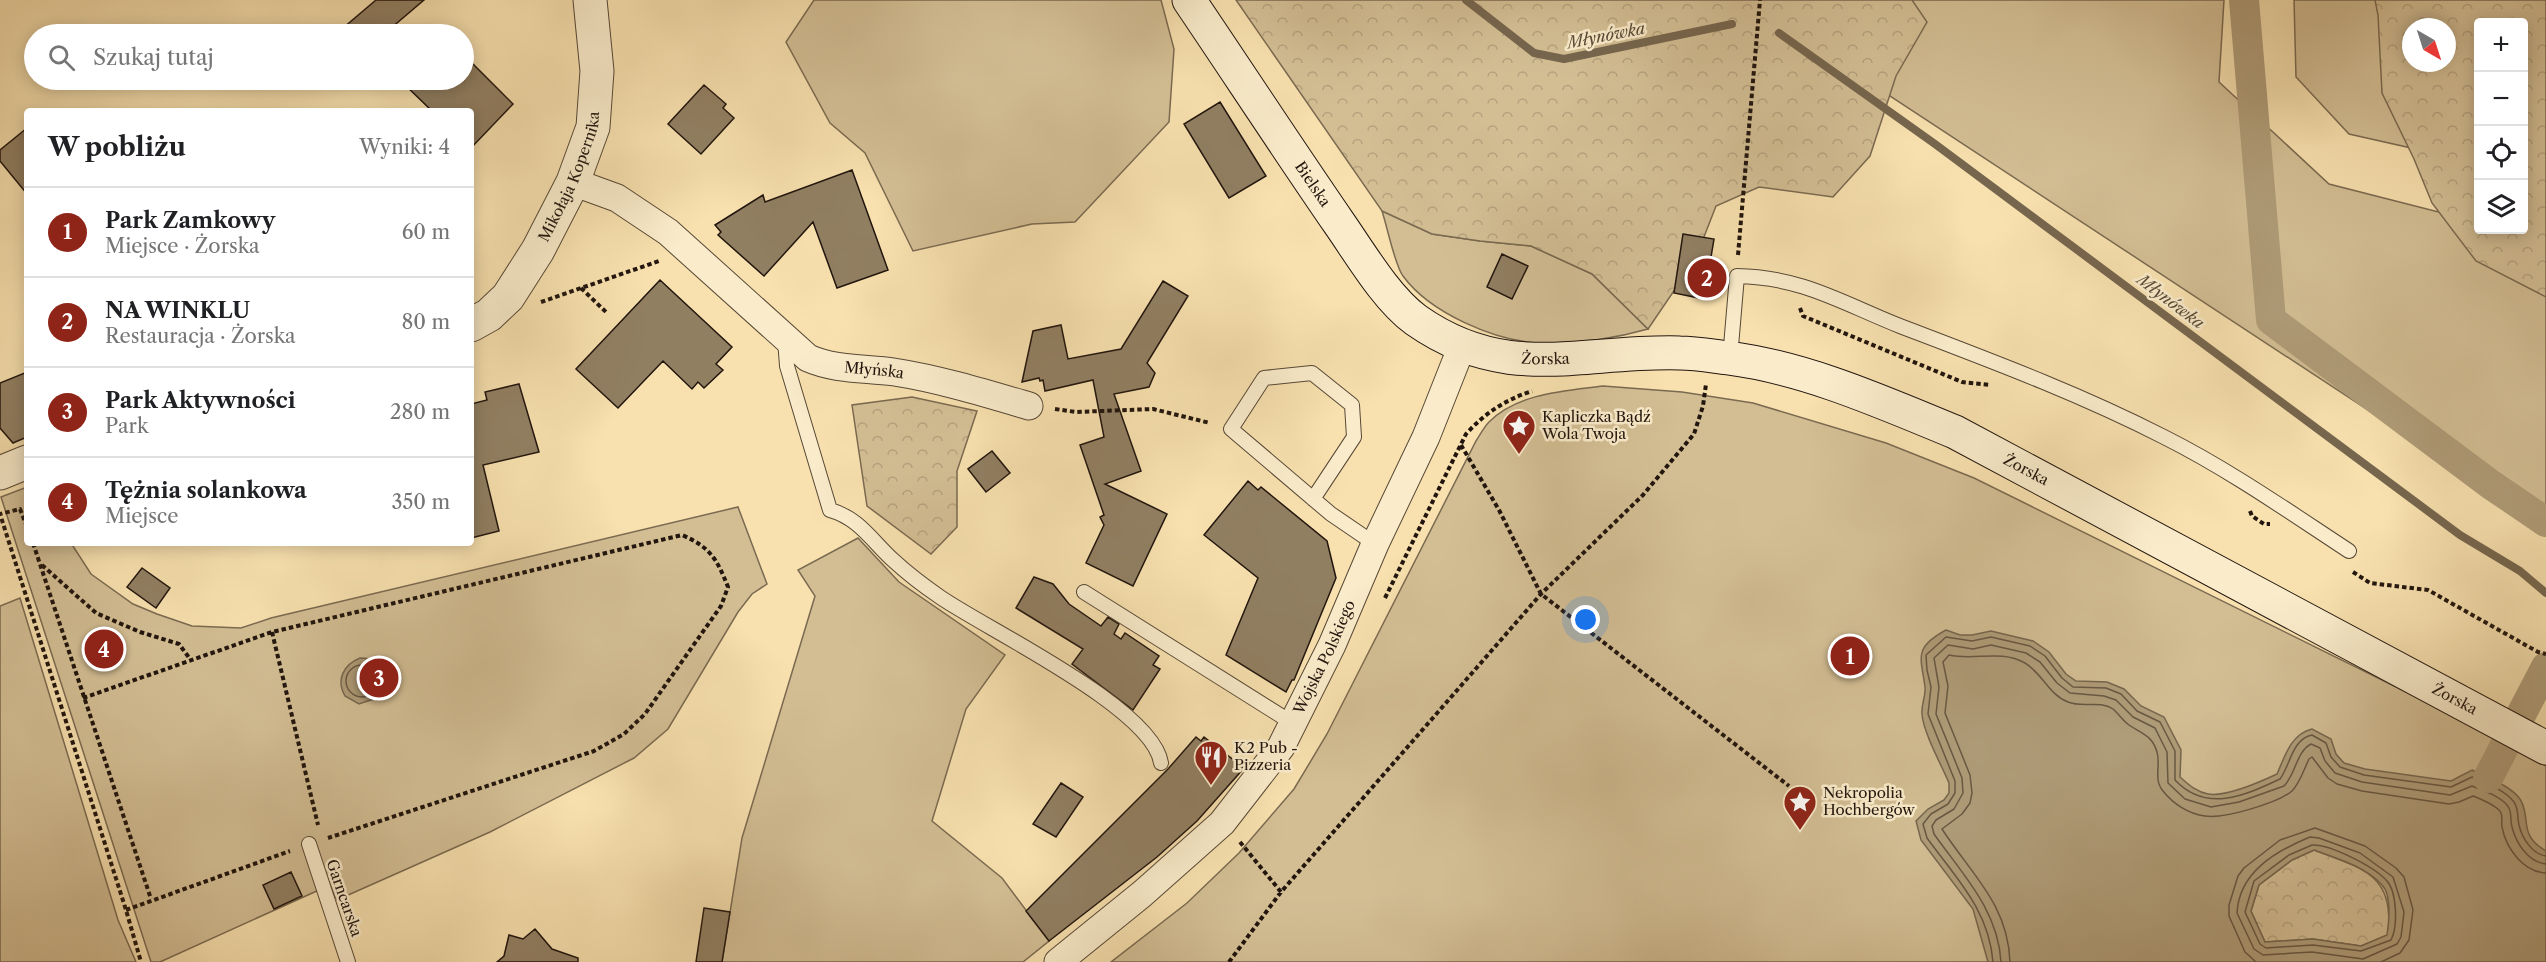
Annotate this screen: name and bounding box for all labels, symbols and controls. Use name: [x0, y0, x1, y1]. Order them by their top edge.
water label: Młynówka: [1563, 18, 1647, 53]
north arrow: [2402, 18, 2456, 72]
map controls: [2474, 18, 2528, 234]
button: +: [2474, 18, 2528, 72]
search box: [24, 24, 474, 90]
icon: search: [45, 41, 78, 74]
text: Szukaj tutaj: [93, 44, 214, 71]
button: −: [2474, 72, 2528, 126]
street label: Mikołaja Kopernika: [534, 111, 603, 245]
button: locate: [2474, 126, 2528, 180]
text: W pobliżu: [48, 131, 186, 163]
text: Wyniki: 4: [359, 135, 450, 159]
street label: Bielska: [1291, 158, 1335, 210]
button: layers: [2474, 180, 2528, 234]
text: Park Zamkowy: [105, 207, 275, 234]
text: 1: [63, 220, 72, 244]
text: 60 m: [402, 220, 450, 244]
text: Miejsce · Żorska: [105, 234, 259, 258]
pin: 2: [1688, 256, 1726, 300]
water label: Młynówka: [2132, 268, 2209, 333]
text: NA WINKLU: [105, 297, 250, 324]
text: 2: [62, 310, 73, 334]
text: 80 m: [402, 310, 450, 334]
text: Restauracja · Żorska: [105, 324, 296, 348]
street label: Żorska: [1521, 349, 1570, 368]
street label: Młyńska: [843, 357, 906, 383]
text: Park Aktywności: [105, 387, 296, 414]
text: 3: [62, 400, 73, 424]
text: 280 m: [390, 400, 450, 424]
place label: Kapliczka Bądź Wola Twoja: [1541, 407, 1651, 443]
place icon: Kapliczka Bądź Wola Twoja: [1501, 408, 1537, 455]
text: Park: [105, 414, 148, 438]
street label: Żorska: [2000, 450, 2052, 489]
text: Tężnia solankowa: [105, 477, 307, 504]
text: 4: [62, 490, 73, 514]
text: 350 m: [392, 490, 450, 514]
text: Miejsce: [105, 504, 179, 528]
street label: Wojska Polskiego: [1289, 597, 1359, 718]
your location: [1571, 605, 1600, 634]
pin: 4: [84, 626, 124, 672]
pin: 1: [1830, 634, 1870, 678]
pin: 3: [360, 656, 398, 700]
street label: Żorska: [2429, 679, 2481, 719]
place label: K2 Pub - Pizzeria: [1234, 738, 1298, 774]
restaurant icon: K2 Pub - Pizzeria: [1193, 739, 1229, 786]
place label: Nekropolia Hochbergów: [1823, 783, 1915, 819]
place icon: Nekropolia Hochbergów: [1782, 784, 1818, 831]
street label: Garncarska: [322, 857, 367, 939]

